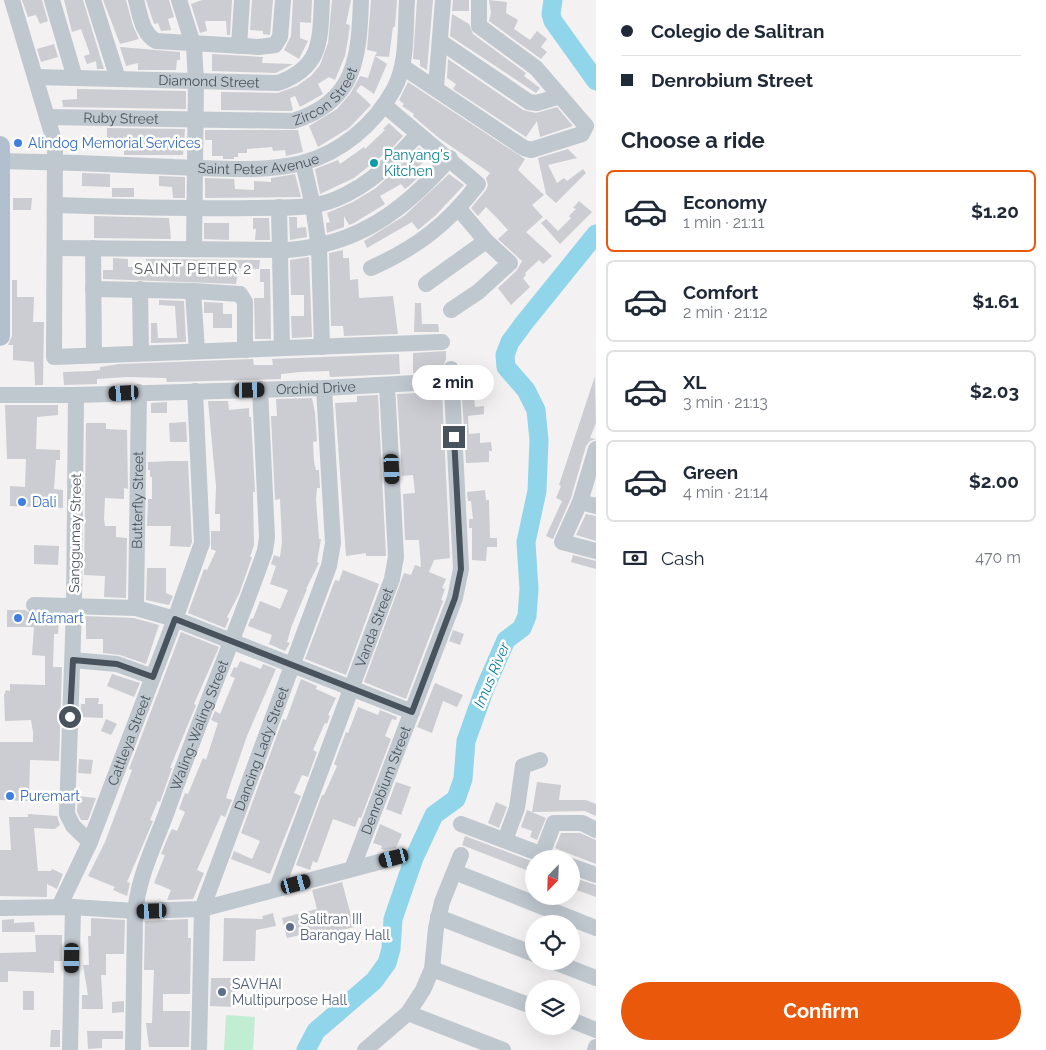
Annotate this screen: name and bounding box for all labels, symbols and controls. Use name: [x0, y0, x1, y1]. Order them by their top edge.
text: Colegio de Salitran: [651, 20, 824, 42]
street label: Zircon Street: [291, 65, 360, 128]
text: Denrobium Street: [651, 69, 813, 91]
street label: Diamond Street: [158, 72, 260, 91]
street label: Ruby Street: [83, 110, 159, 127]
text: Choose a ride: [621, 127, 765, 153]
place label: Alindog Memorial Services: [28, 135, 201, 151]
marker: Alindog Memorial Services: [12, 137, 24, 149]
place label: Panyang's Kitchen: [384, 147, 450, 179]
street label: Saint Peter Avenue: [197, 150, 321, 177]
marker: Panyang's Kitchen: [368, 157, 380, 169]
icon: car: [623, 189, 668, 234]
text: Economy: [683, 191, 767, 213]
text: $1.20: [971, 200, 1019, 222]
text: 1 min · 21:11: [683, 213, 765, 232]
district label: SAINT PETER 2: [134, 260, 252, 278]
icon: car: [623, 279, 668, 324]
text: Comfort: [683, 281, 758, 303]
text: $1.61: [972, 290, 1019, 312]
text: 2 min · 21:12: [683, 303, 768, 322]
callout: 2 min: [413, 364, 495, 400]
icon: car: [623, 369, 668, 414]
text: XL: [683, 371, 706, 393]
text: 2 min: [432, 373, 474, 392]
street label: Orchid Drive: [276, 378, 356, 397]
text: $2.03: [970, 380, 1019, 402]
car: [234, 382, 265, 398]
car: [108, 385, 139, 401]
text: 3 min · 21:13: [683, 393, 768, 412]
route end: [443, 426, 465, 448]
street label: Butterfly Street: [129, 451, 146, 549]
car: [383, 454, 400, 484]
icon: car: [623, 459, 668, 504]
text: Green: [683, 461, 738, 483]
text: $2.00: [969, 470, 1019, 492]
street label: Sanggumay Street: [66, 473, 84, 593]
text: 4 min · 21:14: [683, 483, 768, 502]
place label: Dali: [32, 494, 56, 510]
marker: Dali: [16, 496, 28, 508]
icon: cash: [621, 544, 649, 572]
text: Cash: [661, 547, 705, 569]
text: 470 m: [975, 548, 1021, 567]
street label: Vanda Street: [352, 585, 396, 669]
place label: Alfamart: [28, 610, 84, 626]
marker: Alfamart: [12, 612, 24, 624]
water label: Imus River: [470, 639, 514, 710]
street label: Waling-Waling Street: [167, 657, 231, 792]
street label: Dancing Lady Street: [231, 684, 292, 813]
street label: Cattleya Street: [104, 692, 153, 788]
route start: [59, 706, 81, 728]
street label: Denrobium Street: [358, 723, 414, 837]
place label: Puremart: [20, 788, 80, 804]
marker: Puremart: [4, 790, 16, 802]
car: [377, 847, 410, 869]
north arrow: [525, 850, 580, 905]
map controls: [525, 850, 580, 1035]
car: [279, 873, 312, 895]
car: [136, 903, 167, 919]
place label: Salitran III Barangay Hall: [300, 911, 390, 943]
button: locate: [525, 915, 580, 970]
marker: Salitran III Barangay Hall: [284, 921, 296, 933]
car: [64, 943, 79, 973]
place label: SAVHAI Multipurpose Hall: [232, 976, 347, 1008]
button: layers: [525, 980, 580, 1035]
button: Confirm: [621, 982, 1021, 1040]
marker: SAVHAI Multipurpose Hall: [216, 986, 228, 998]

